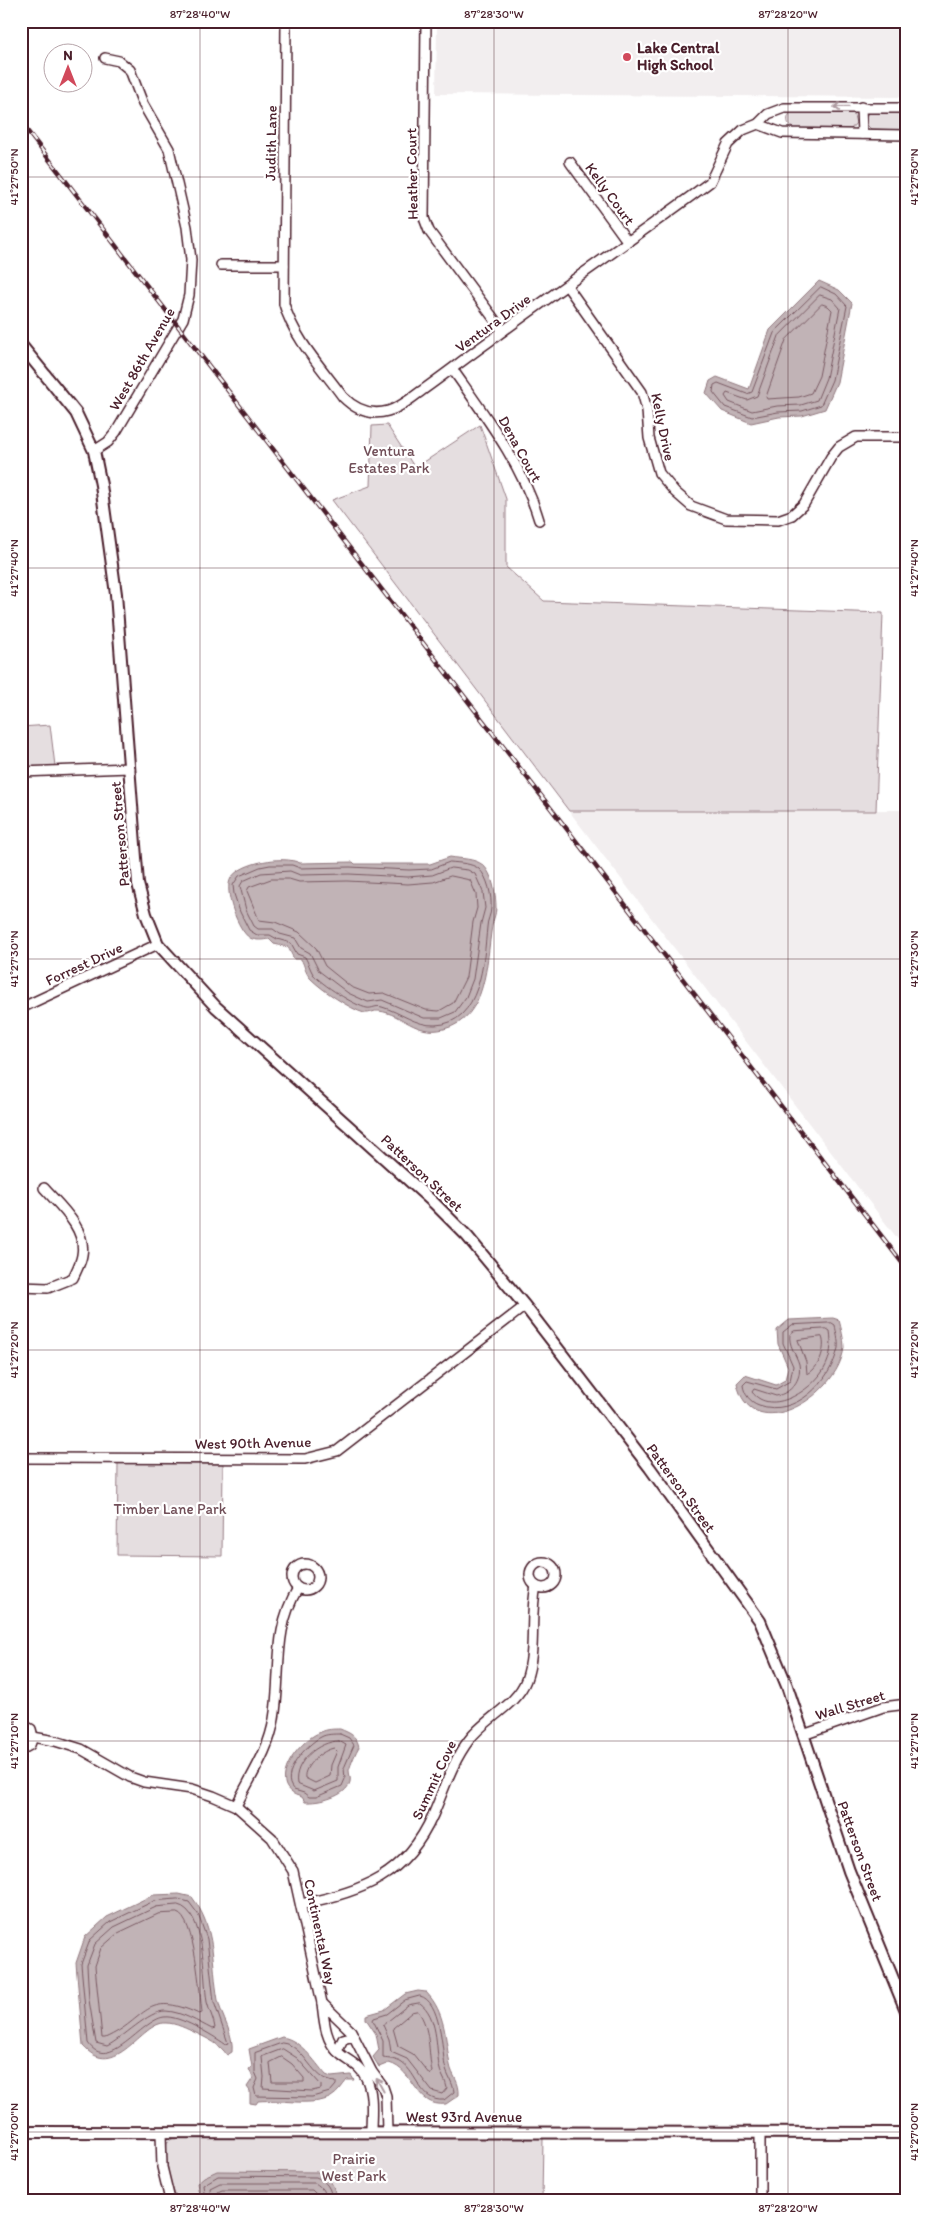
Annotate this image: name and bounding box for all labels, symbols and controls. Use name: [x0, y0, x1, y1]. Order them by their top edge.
text: 87°28'40"W: [170, 7, 230, 21]
text: 87°28'30"W: [464, 7, 524, 21]
text: 87°28'20"W: [758, 7, 818, 21]
place label: Lake Central High School: [637, 39, 720, 75]
north arrow: [42, 42, 92, 92]
text: N: [63, 47, 73, 64]
marker: Lake Central High School: [621, 51, 633, 63]
one-way arrow: [833, 102, 849, 112]
street label: Judith Lane: [261, 105, 281, 181]
street label: Heather Court: [402, 128, 422, 220]
text: 41°27'50"N: [7, 149, 21, 206]
text: 41°27'50"N: [907, 149, 921, 206]
street label: Kelly Court: [581, 159, 639, 229]
street label: Ventura Drive: [452, 290, 534, 356]
street label: West 86th Avenue: [105, 304, 179, 414]
street label: Kelly Drive: [647, 391, 679, 463]
street label: Dena Court: [494, 413, 546, 486]
park label: Ventura Estates Park: [349, 442, 430, 477]
text: 41°27'40"N: [7, 539, 21, 597]
text: 41°27'40"N: [907, 539, 921, 597]
street label: Patterson Street: [106, 780, 134, 887]
text: 41°27'30"N: [7, 930, 21, 988]
text: 41°27'30"N: [907, 930, 921, 988]
street label: Forrest Drive: [43, 938, 125, 990]
street label: Patterson Street: [377, 1130, 467, 1216]
text: 41°27'20"N: [7, 1321, 21, 1379]
text: 41°27'20"N: [907, 1321, 921, 1379]
street label: West 90th Avenue: [194, 1433, 312, 1453]
street label: Patterson Street: [643, 1440, 719, 1536]
park label: Timber Lane Park: [114, 1500, 227, 1518]
street label: Wall Street: [813, 1686, 887, 1724]
text: 41°27'10"N: [7, 1713, 21, 1769]
text: 41°27'10"N: [907, 1713, 921, 1769]
street label: Summit Cove: [408, 1737, 460, 1823]
street label: Patterson Street: [834, 1798, 887, 1904]
street label: Continental Way: [300, 1877, 340, 1987]
one-way arrow: [375, 2078, 385, 2092]
text: 41°27'00"N: [7, 2103, 21, 2161]
text: 41°27'00"N: [907, 2103, 921, 2161]
street label: West 93rd Avenue: [406, 2108, 522, 2126]
park label: Prairie West Park: [322, 2150, 387, 2185]
text: 87°28'40"W: [170, 2201, 230, 2215]
text: 87°28'30"W: [464, 2201, 524, 2215]
text: 87°28'20"W: [758, 2201, 818, 2215]

